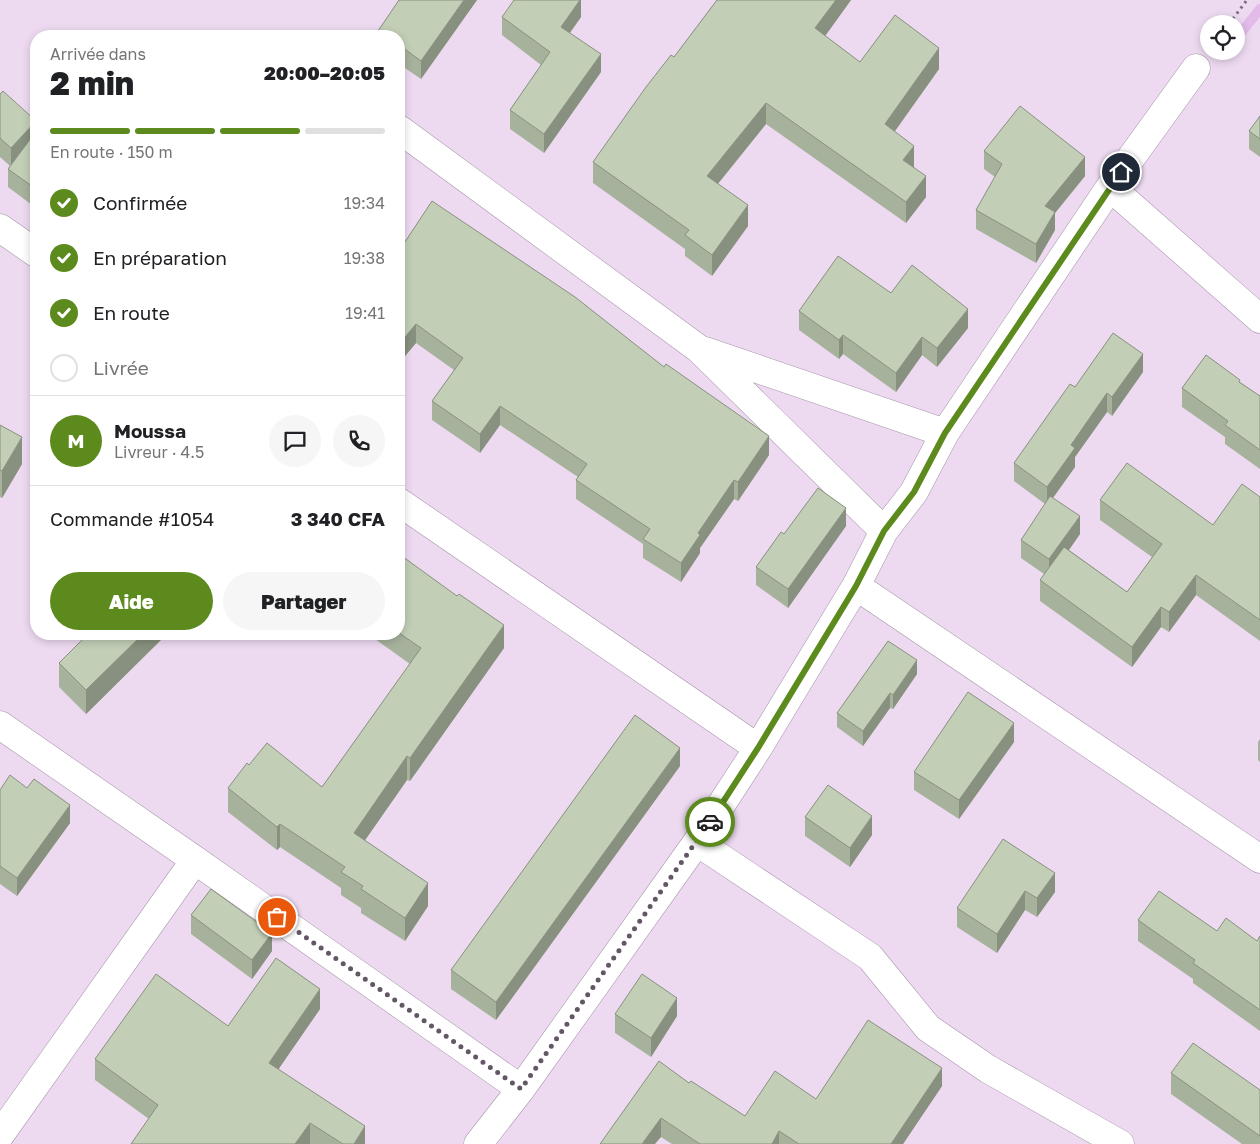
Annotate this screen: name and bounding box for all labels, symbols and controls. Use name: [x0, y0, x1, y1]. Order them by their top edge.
map controls: [1200, 15, 1245, 60]
button: locate: [1200, 15, 1245, 60]
text: Arrivée dans: [50, 44, 146, 64]
text: 20:00–20:05: [264, 61, 385, 84]
text: 2 min: [50, 64, 134, 102]
text: En route · 150 m: [50, 142, 173, 162]
pin: [1100, 151, 1142, 193]
icon: home: [1107, 158, 1135, 186]
icon: check: [50, 189, 78, 217]
text: Confirmée: [93, 191, 187, 214]
text: 19:34: [344, 193, 385, 213]
icon: check: [50, 244, 78, 272]
text: En préparation: [93, 246, 227, 269]
text: 19:38: [344, 248, 385, 268]
icon: check: [50, 299, 78, 327]
text: En route: [93, 301, 170, 324]
text: 19:41: [345, 303, 385, 323]
text: Livrée: [93, 356, 149, 379]
button: chat: [269, 415, 321, 467]
button: phone: [333, 415, 385, 467]
text: Moussa: [114, 419, 186, 442]
text: M: [68, 429, 84, 452]
text: Livreur · 4.5: [114, 442, 204, 462]
text: Commande #1054: [50, 507, 214, 530]
text: 3 340 CFA: [291, 507, 385, 530]
button: Aide: [50, 572, 213, 630]
button: Partager: [223, 572, 385, 630]
courier: [685, 797, 735, 847]
icon: car: [696, 808, 724, 836]
pin: [256, 896, 298, 938]
icon: bag: [263, 903, 291, 931]

